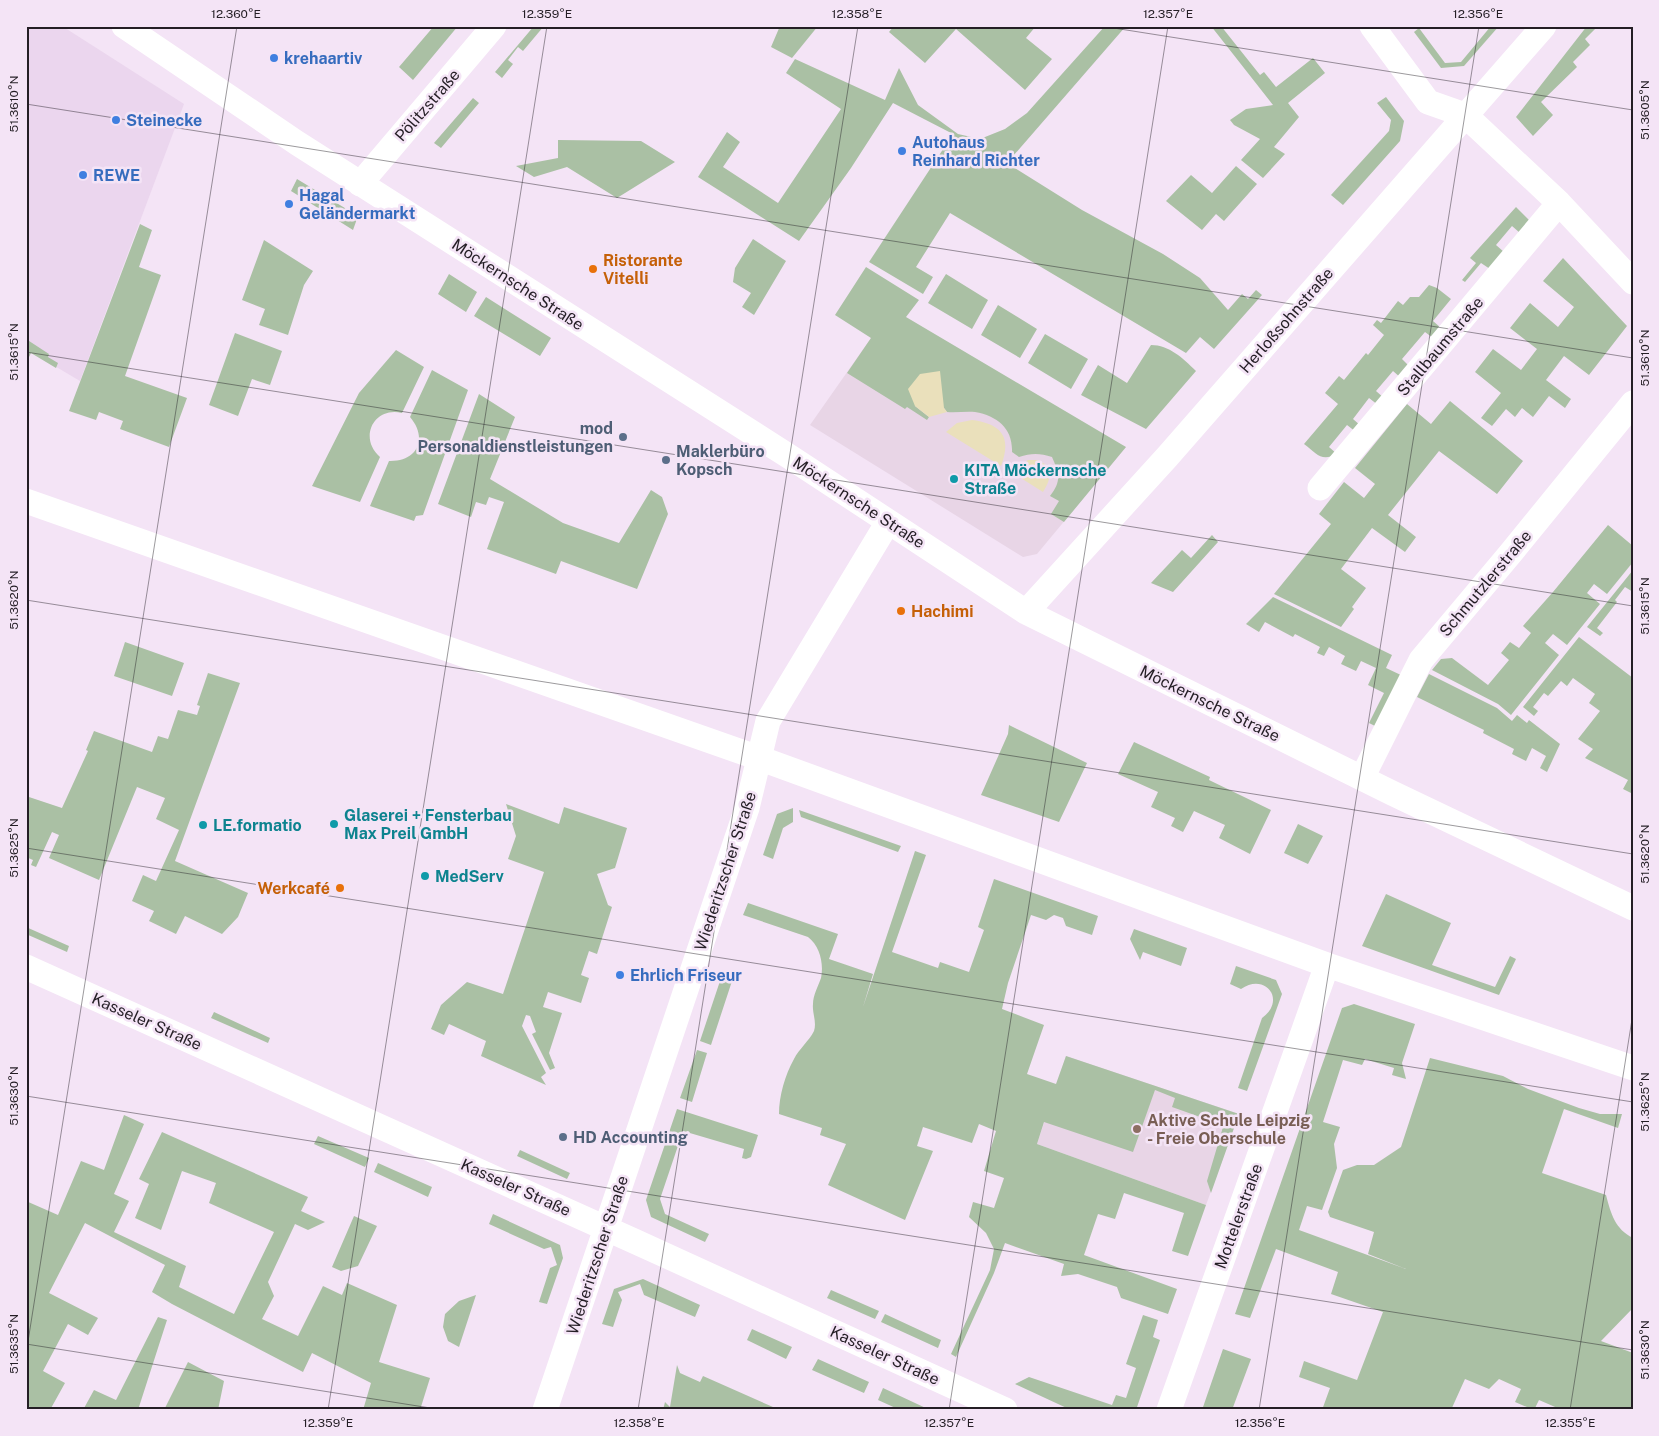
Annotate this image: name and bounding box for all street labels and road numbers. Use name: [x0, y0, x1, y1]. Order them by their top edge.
street label: Pölitzstraße: [391, 65, 464, 145]
street label: Möckernsche Straße: [448, 235, 587, 334]
street label: Herloßsohnstraße: [1235, 264, 1337, 377]
street label: Stallbaumstraße: [1393, 293, 1487, 400]
street label: Möckernsche Straße: [789, 453, 928, 552]
street label: Schmutzlerstraße: [1435, 526, 1535, 640]
street label: Möckernsche Straße: [1137, 661, 1283, 746]
street label: Wiederitzscher Straße: [691, 789, 760, 953]
street label: Kasseler Straße: [89, 989, 205, 1054]
street label: Kasseler Straße: [458, 1155, 574, 1220]
street label: Mottelerstraße: [1211, 1161, 1266, 1271]
street label: Wiederitzscher Straße: [563, 1173, 632, 1337]
street label: Kasseler Straße: [827, 1322, 942, 1389]

